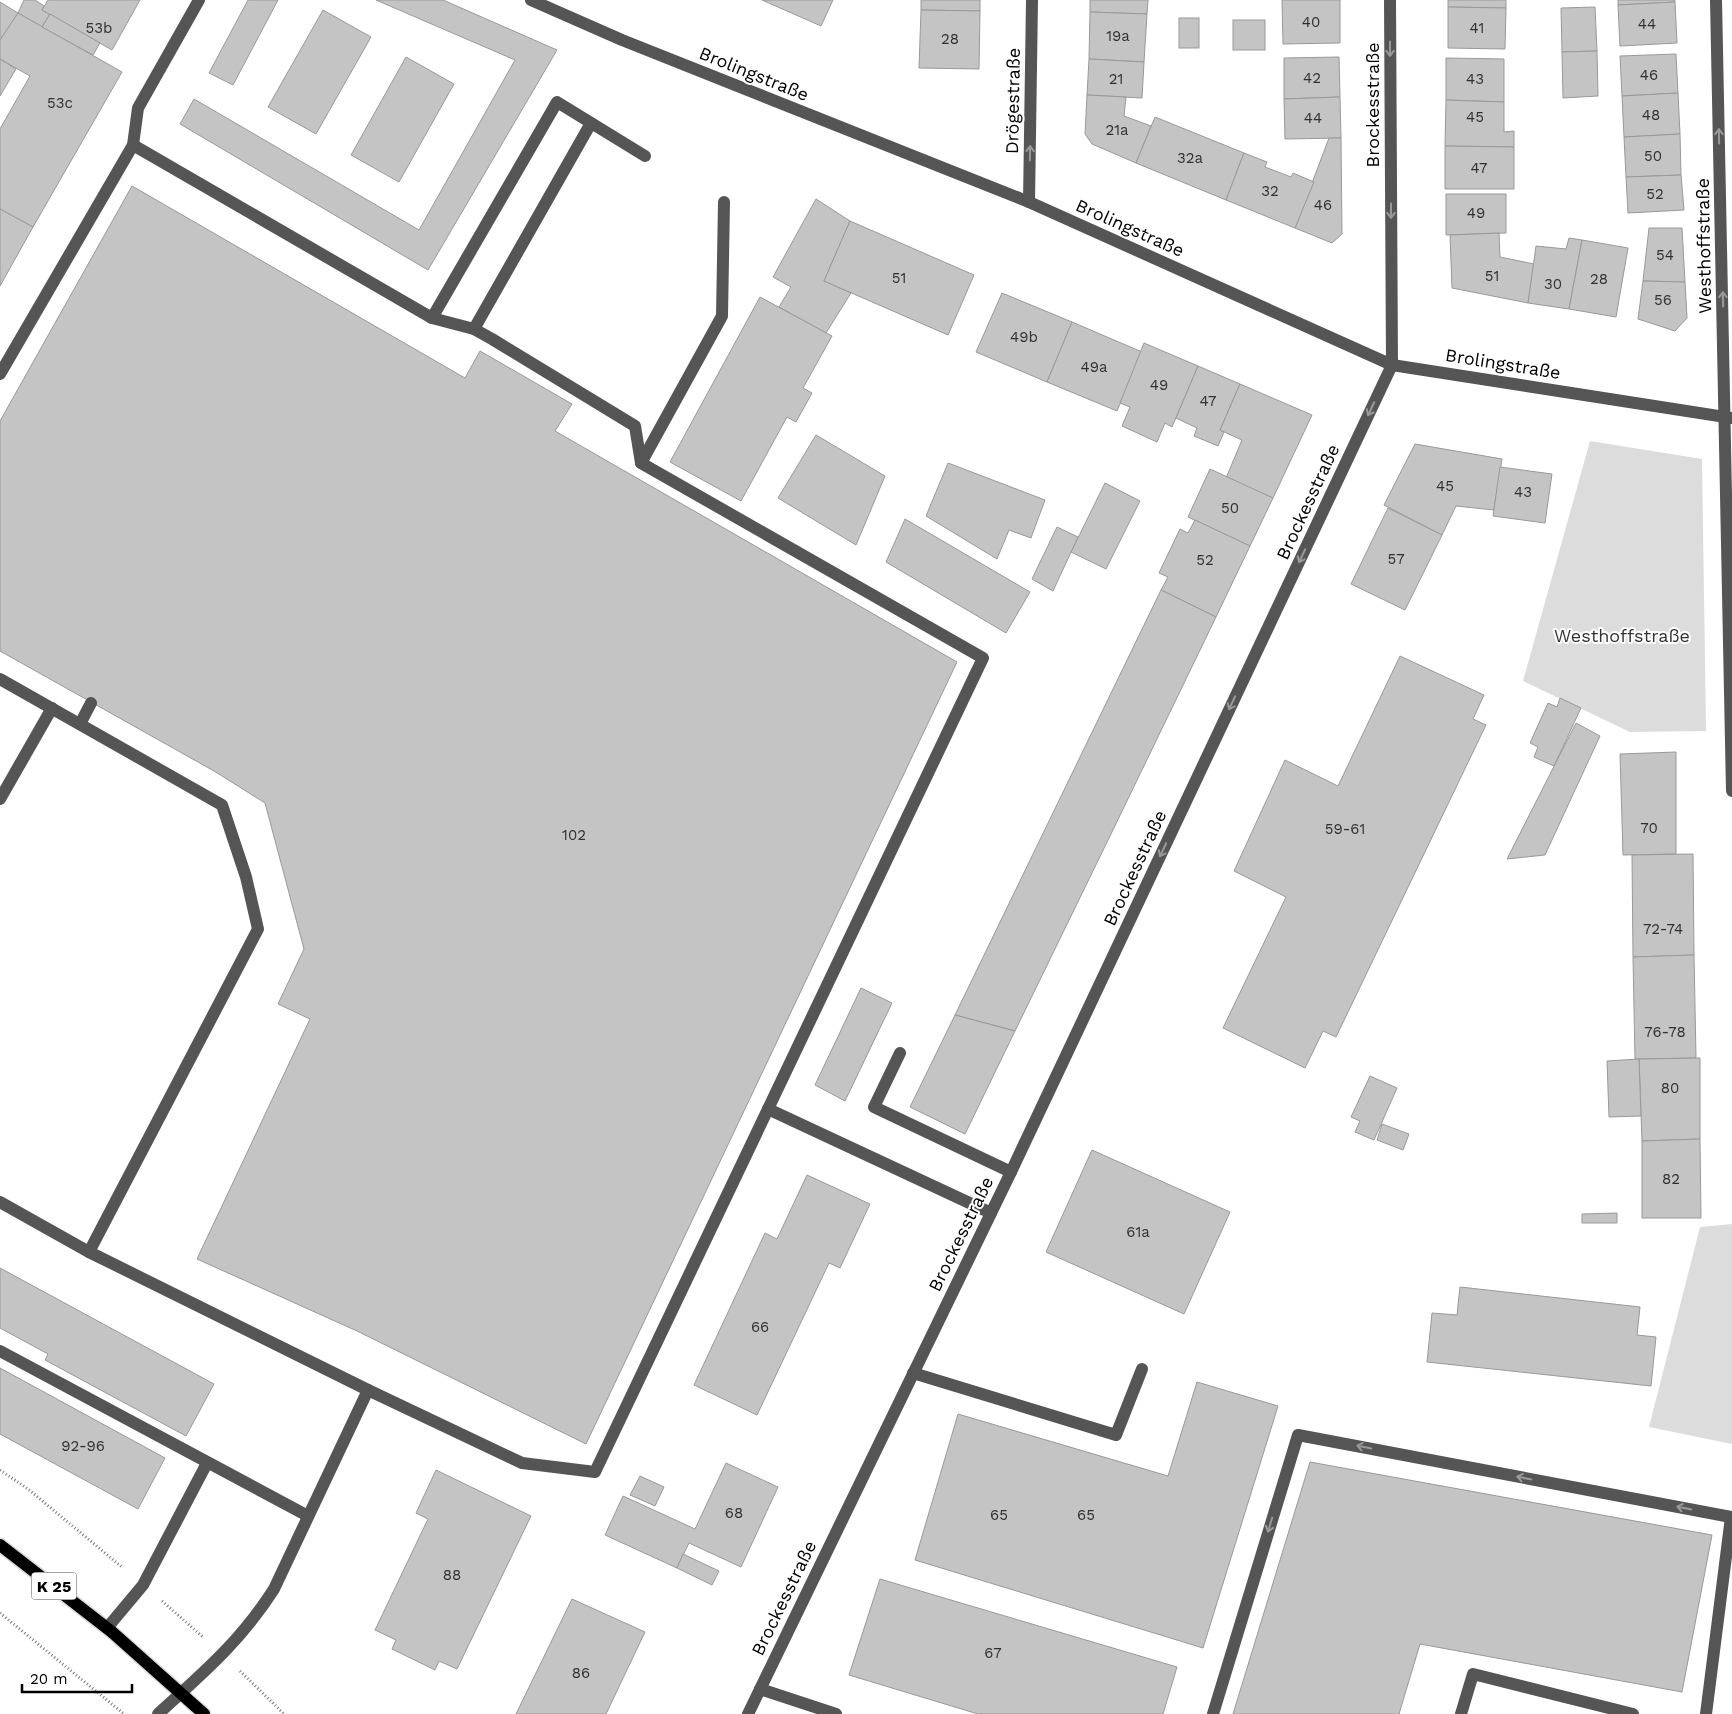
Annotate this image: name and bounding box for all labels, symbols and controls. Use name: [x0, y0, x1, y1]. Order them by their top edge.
house number: 40: [1302, 13, 1320, 31]
house number: 44: [1638, 15, 1656, 33]
house number: 53b: [86, 19, 112, 37]
house number: 41: [1470, 19, 1484, 37]
house number: 19a: [1106, 27, 1130, 45]
house number: 28: [941, 30, 959, 48]
one-way arrow: [1385, 40, 1395, 56]
street label: Brolingstraße: [696, 42, 812, 105]
street label: Brockesstraße: [1362, 42, 1383, 168]
street label: Drögestraße: [1001, 48, 1024, 154]
house number: 46: [1640, 66, 1658, 84]
house number: 42: [1303, 69, 1321, 87]
house number: 21: [1109, 70, 1123, 88]
house number: 43: [1466, 70, 1484, 88]
house number: 53c: [47, 94, 73, 112]
house number: 48: [1642, 106, 1660, 124]
house number: 45: [1466, 108, 1484, 126]
house number: 44: [1304, 109, 1322, 127]
house number: 21a: [1105, 121, 1129, 139]
one-way arrow: [1715, 129, 1724, 145]
one-way arrow: [1025, 145, 1034, 161]
house number: 50: [1644, 147, 1662, 165]
house number: 32a: [1177, 149, 1203, 167]
house number: 47: [1471, 159, 1487, 177]
street label: Westhoffstraße: [1692, 178, 1715, 314]
house number: 32: [1261, 182, 1279, 200]
house number: 52: [1646, 185, 1664, 203]
street label: Brolingstraße: [1073, 194, 1188, 261]
house number: 46: [1314, 196, 1332, 214]
one-way arrow: [1386, 202, 1396, 219]
house number: 49: [1467, 204, 1485, 222]
house number: 54: [1656, 246, 1674, 264]
house number: 51: [1485, 267, 1499, 285]
house number: 51: [892, 269, 906, 287]
house number: 28: [1590, 270, 1608, 288]
house number: 30: [1544, 275, 1562, 293]
house number: 56: [1654, 291, 1672, 309]
one-way arrow: [1718, 291, 1728, 308]
house number: 49b: [1010, 328, 1038, 346]
street label: Brolingstraße: [1444, 344, 1562, 383]
house number: 49a: [1081, 358, 1108, 376]
house number: 49: [1150, 376, 1168, 394]
house number: 47: [1200, 392, 1216, 410]
one-way arrow: [1366, 401, 1376, 416]
street label: Brockesstraße: [1272, 441, 1344, 563]
house number: 45: [1436, 477, 1454, 495]
house number: 43: [1514, 483, 1532, 501]
house number: 50: [1221, 499, 1239, 517]
one-way arrow: [1297, 548, 1306, 563]
house number: 57: [1387, 550, 1405, 568]
house number: 52: [1196, 551, 1214, 569]
park label: Westhoffstraße: [1554, 625, 1690, 646]
one-way arrow: [1227, 695, 1237, 710]
street label: Brockesstraße: [1099, 807, 1171, 929]
house number: 70: [1640, 819, 1658, 837]
house number: 59-61: [1325, 820, 1365, 838]
house number: 102: [562, 826, 586, 844]
one-way arrow: [1158, 842, 1167, 857]
house number: 72-74: [1643, 920, 1683, 938]
house number: 76-78: [1644, 1023, 1686, 1041]
house number: 80: [1661, 1079, 1679, 1097]
house number: 82: [1662, 1170, 1680, 1188]
street label: Brockesstraße: [924, 1173, 997, 1295]
house number: 61a: [1126, 1223, 1150, 1241]
house number: 66: [751, 1318, 769, 1336]
house number: 92-96: [61, 1437, 105, 1455]
one-way arrow: [1357, 1442, 1373, 1452]
one-way arrow: [1516, 1473, 1532, 1482]
one-way arrow: [1676, 1503, 1692, 1513]
house number: 68: [725, 1504, 743, 1522]
house number: 65: [990, 1506, 1008, 1524]
house number: 65: [1077, 1506, 1095, 1524]
one-way arrow: [1265, 1517, 1275, 1533]
street label: Brockesstraße: [747, 1537, 820, 1659]
house number: 88: [443, 1566, 461, 1584]
road number: K 25: [32, 1572, 76, 1600]
house number: 67: [984, 1644, 1002, 1662]
scale bar: [22, 1662, 132, 1694]
house number: 86: [572, 1664, 590, 1682]
text: 20 m: [30, 1670, 68, 1688]

